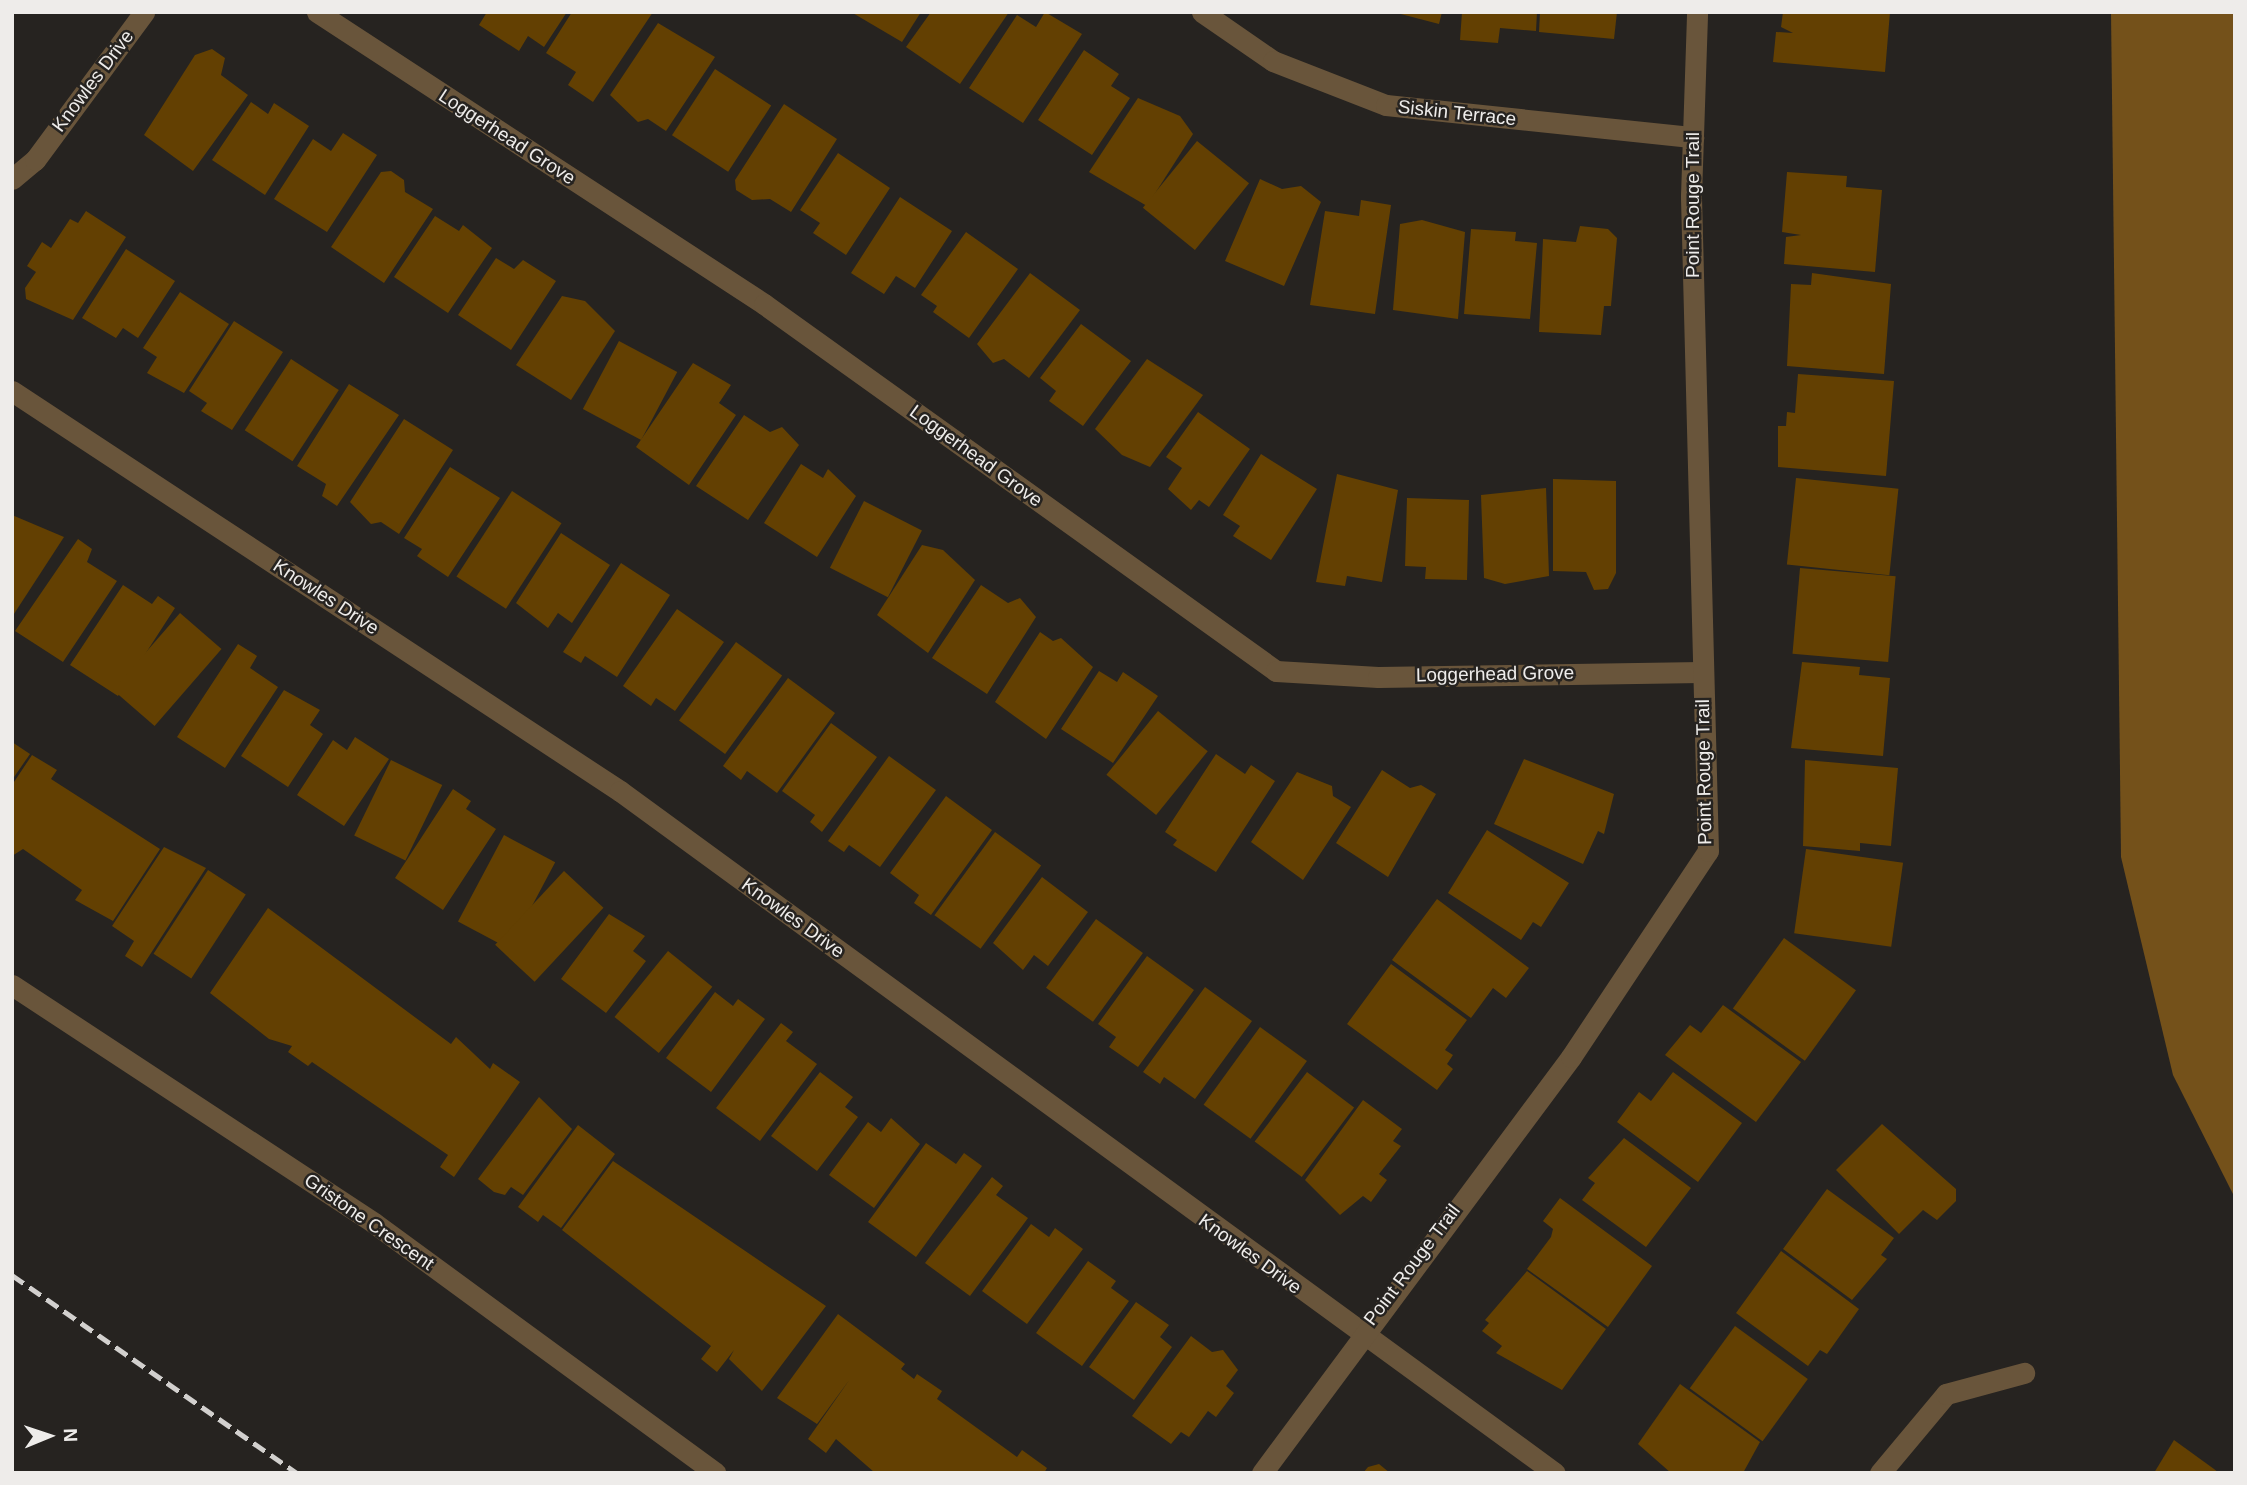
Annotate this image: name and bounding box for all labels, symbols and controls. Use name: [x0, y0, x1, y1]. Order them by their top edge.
street label: Knowles Drive: [47, 26, 139, 136]
street label: Loggerhead Grove: [434, 84, 580, 190]
street label: Siskin Terrace: [1396, 95, 1518, 131]
street label: Point Rouge Trail: [1682, 132, 1704, 278]
street label: Loggerhead Grove: [905, 400, 1047, 512]
street label: Knowles Drive: [269, 554, 383, 640]
street label: Loggerhead Grove: [1416, 661, 1574, 687]
street label: Point Rouge Trail: [1691, 699, 1717, 845]
street label: Knowles Drive: [737, 873, 849, 963]
street label: Gristone Crescent: [300, 1169, 438, 1275]
street label: Point Rouge Trail: [1359, 1200, 1465, 1330]
street label: Knowles Drive: [1194, 1209, 1306, 1299]
north arrow: [14, 1401, 84, 1471]
text: N: [60, 1428, 81, 1442]

